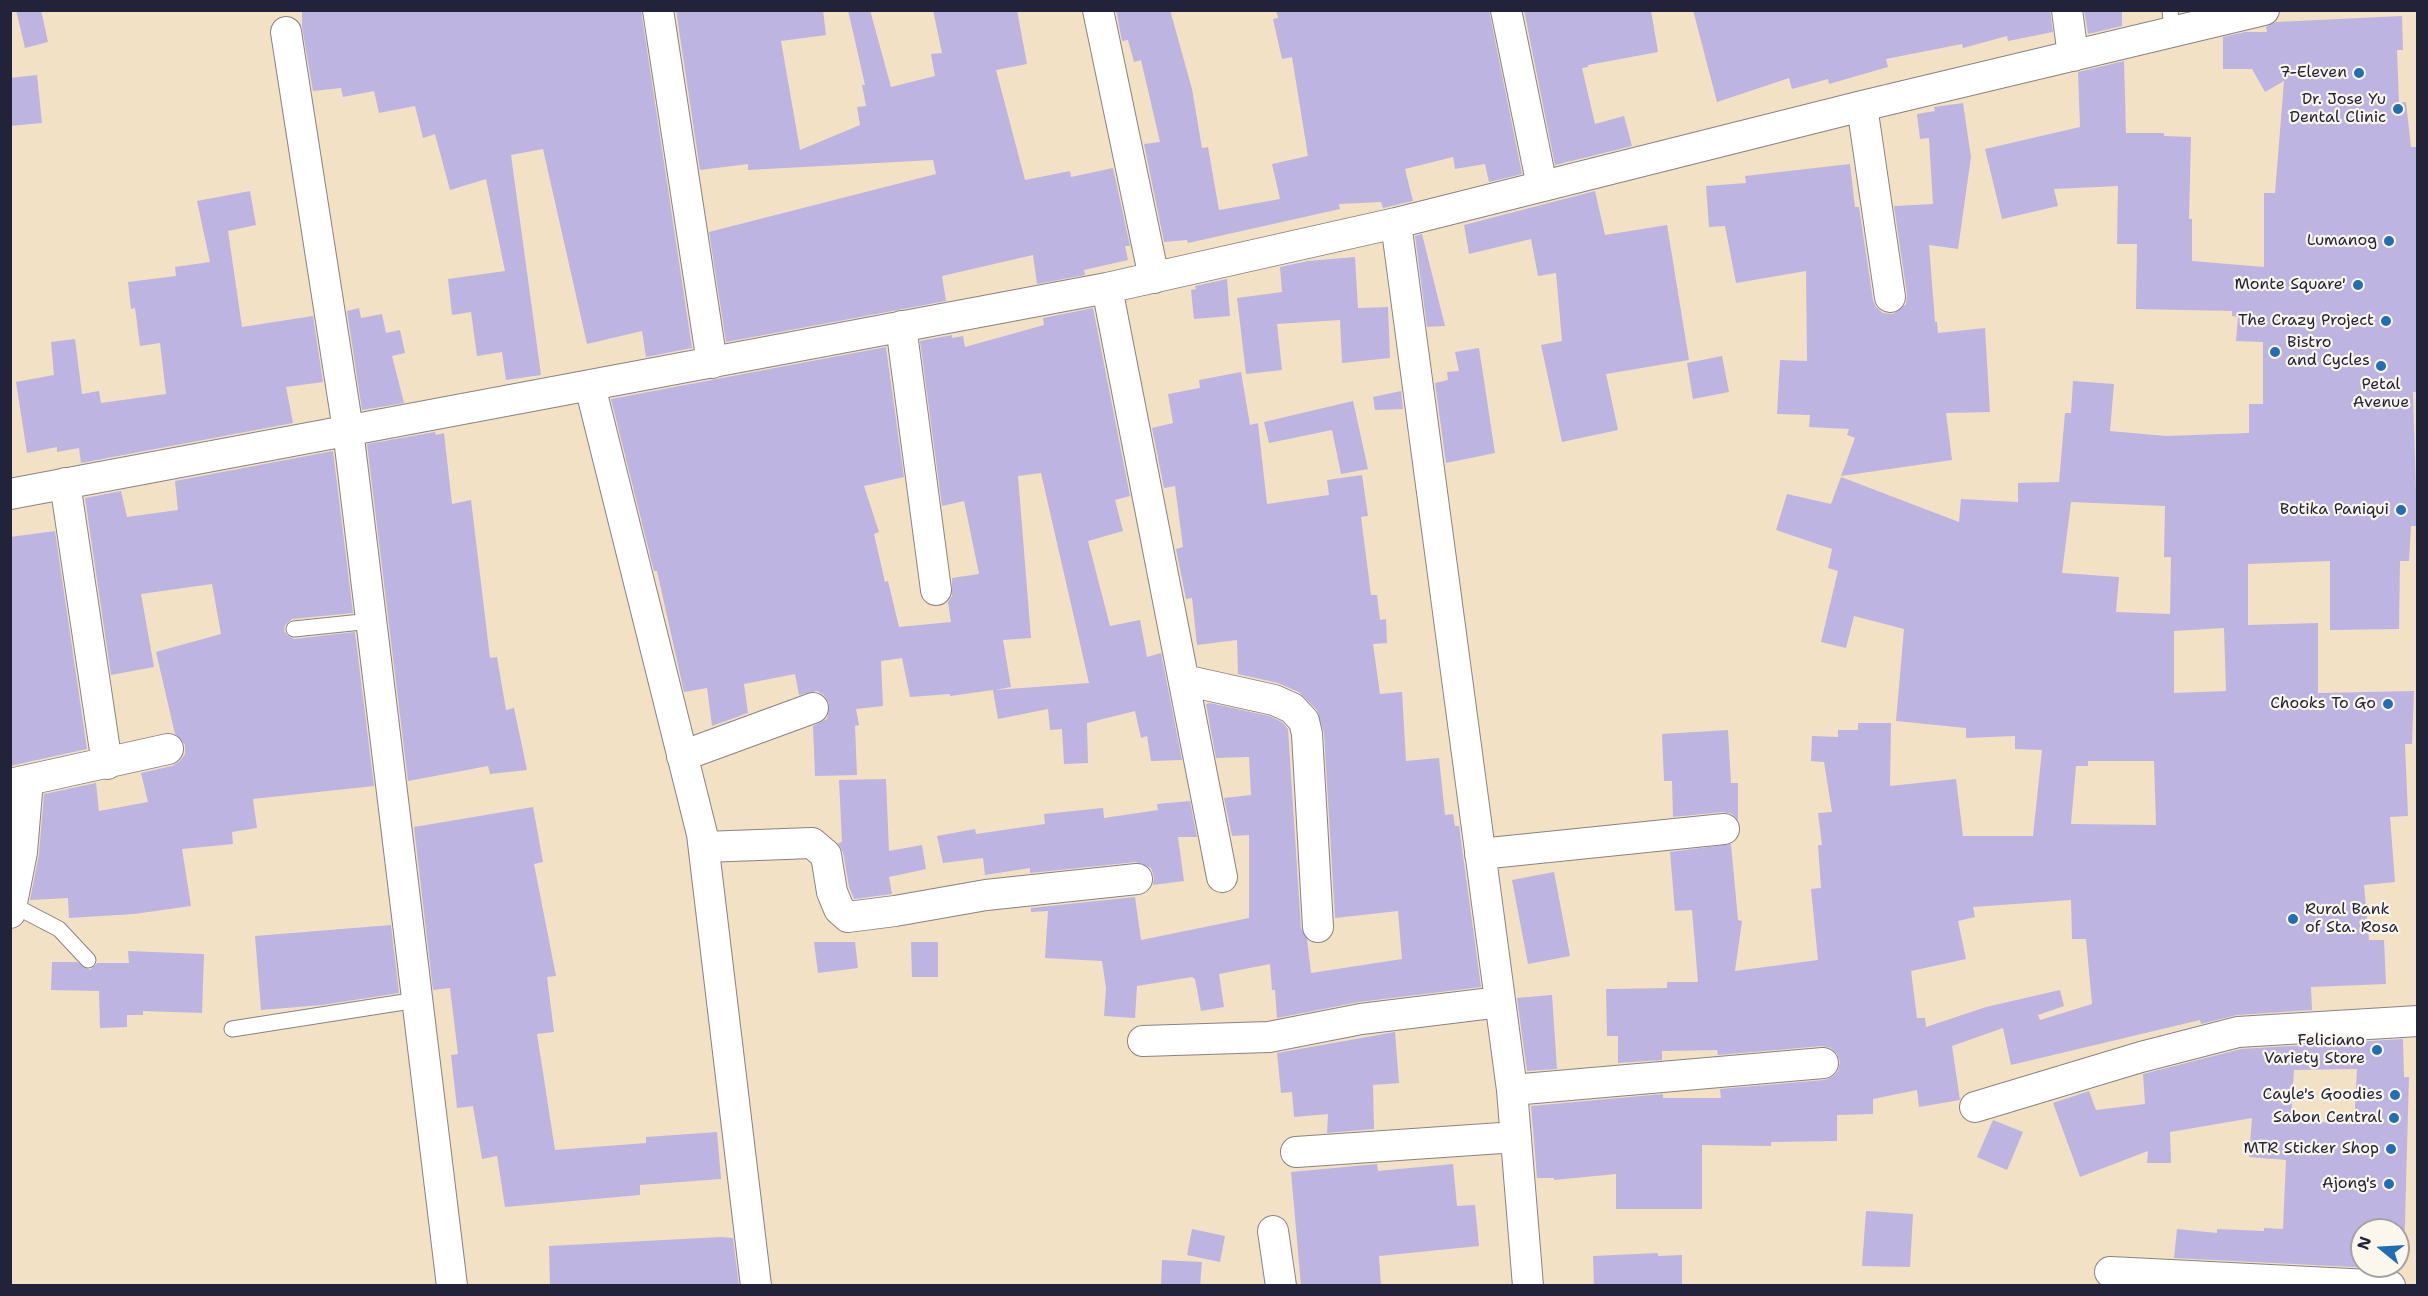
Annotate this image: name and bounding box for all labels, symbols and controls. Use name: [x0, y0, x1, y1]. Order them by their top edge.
place label: 7-Eleven: [2280, 63, 2347, 83]
marker: 7-Eleven: [2352, 66, 2366, 80]
place label: Dr. Jose Yu Dental Clinic: [2290, 90, 2386, 128]
marker: Dr. Jose Yu Dental Clinic: [2391, 102, 2405, 116]
place label: Lumanog: [2307, 231, 2377, 251]
marker: Lumanog: [2382, 234, 2396, 248]
place label: Monte Square': [2235, 275, 2346, 295]
marker: Monte Square': [2351, 278, 2365, 292]
place label: The Crazy Project: [2238, 311, 2374, 331]
marker: The Crazy Project: [2379, 314, 2393, 328]
place label: Bistro and Cycles: [2287, 333, 2370, 371]
marker: Bistro and Cycles: [2268, 345, 2282, 359]
marker: Petal Avenue: [2374, 359, 2388, 373]
place label: Petal Avenue: [2353, 375, 2409, 413]
place label: Botika Paniqui: [2280, 500, 2389, 520]
marker: Botika Paniqui: [2394, 503, 2408, 517]
place label: Chooks To Go: [2270, 694, 2376, 714]
marker: Chooks To Go: [2381, 697, 2395, 711]
place label: Rural Bank of Sta. Rosa: [2305, 900, 2399, 938]
marker: Rural Bank of Sta. Rosa: [2286, 912, 2300, 926]
place label: Feliciano Variety Store: [2264, 1031, 2365, 1069]
marker: Feliciano Variety Store: [2370, 1043, 2384, 1057]
place label: Cayle's Goodies: [2263, 1085, 2383, 1105]
marker: Cayle's Goodies: [2388, 1088, 2402, 1102]
place label: Sabon Central: [2273, 1108, 2382, 1128]
marker: Sabon Central: [2387, 1111, 2401, 1125]
place label: MTR Sticker Shop: [2243, 1139, 2379, 1159]
marker: MTR Sticker Shop: [2384, 1142, 2398, 1156]
place label: Ajong's: [2322, 1174, 2377, 1194]
marker: Ajong's: [2382, 1177, 2396, 1191]
north arrow: [2350, 1218, 2410, 1278]
text: N: [2352, 1234, 2376, 1252]

